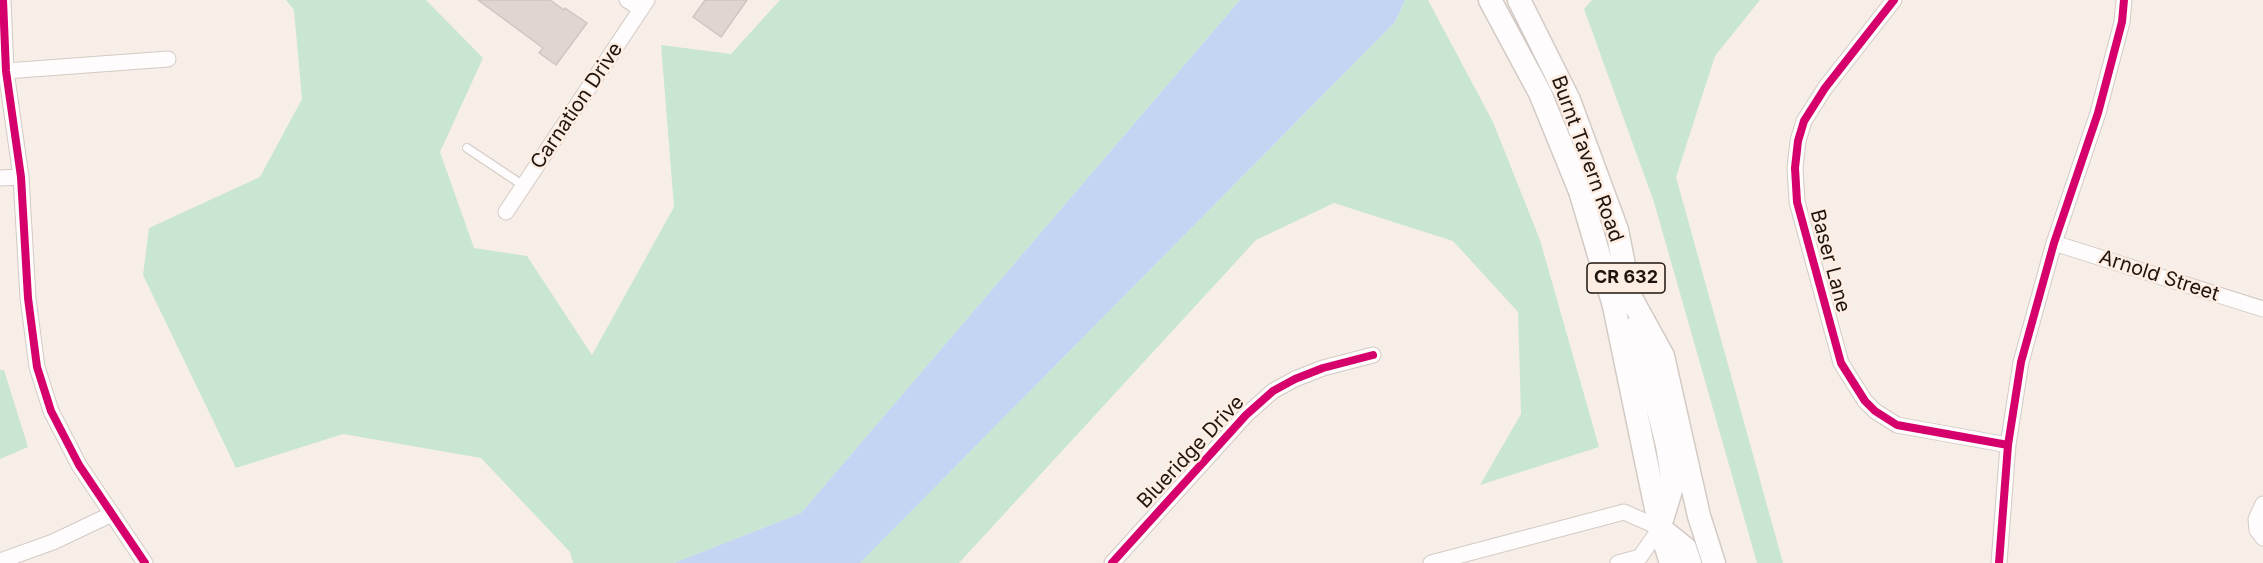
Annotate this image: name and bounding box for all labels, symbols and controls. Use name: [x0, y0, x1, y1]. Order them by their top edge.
street label: Carnation Drive: [526, 38, 628, 174]
street label: Burnt Tavern Road: [1546, 73, 1628, 245]
street label: Baser Lane: [1805, 207, 1855, 315]
street label: Arnold Street: [2096, 245, 2222, 307]
road number: CR 632: [1587, 263, 1665, 293]
street label: Blueridge Drive: [1133, 391, 1249, 513]

